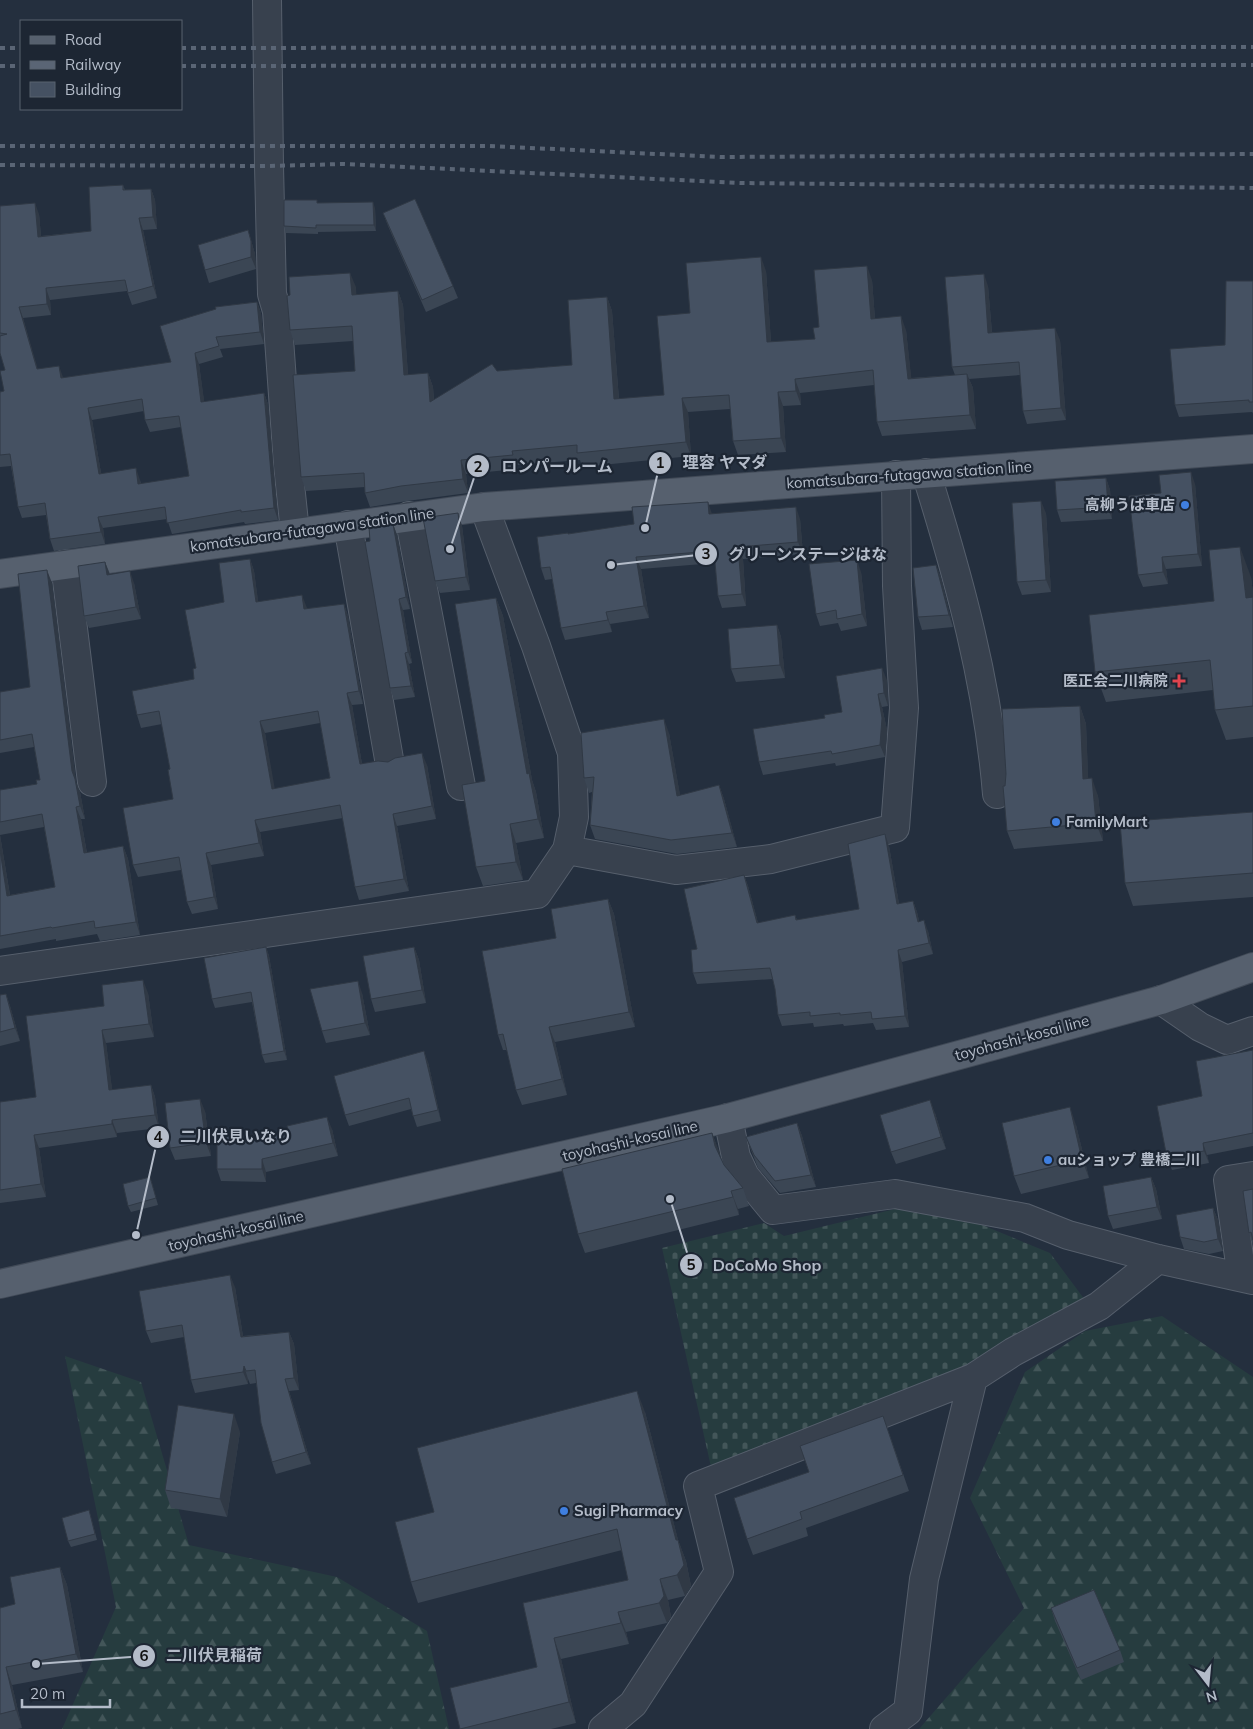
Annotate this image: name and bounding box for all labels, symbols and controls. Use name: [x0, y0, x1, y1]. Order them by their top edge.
legend: [20, 20, 182, 110]
text: Road: [65, 30, 102, 49]
text: Railway: [65, 55, 121, 74]
text: Building: [65, 80, 121, 99]
callout: 理容 ヤマダ: [648, 447, 777, 478]
callout: ロンパールーム: [466, 451, 623, 482]
text: 理容 ヤマダ: [683, 452, 767, 472]
text: 1: [655, 453, 665, 472]
text: ロンパールーム: [501, 456, 613, 476]
street label: komatsubara-futagawa station line: [786, 456, 1032, 493]
text: 2: [473, 457, 483, 476]
place label: 高柳うば車店: [1085, 495, 1175, 514]
marker: 高柳うば車店: [1179, 499, 1191, 511]
street label: komatsubara-futagawa station line: [189, 503, 435, 556]
callout: グリーンステージはな: [693, 539, 898, 570]
text: 3: [701, 544, 711, 563]
text: グリーンステージはな: [729, 544, 887, 564]
place label: 医正会二川病院: [1063, 671, 1168, 690]
marker: 医正会二川病院: [1172, 674, 1186, 688]
place label: FamilyMart: [1066, 812, 1148, 831]
marker: FamilyMart: [1050, 816, 1062, 828]
street label: toyohashi-kosai line: [953, 1010, 1091, 1065]
street label: toyohashi-kosai line: [560, 1116, 699, 1165]
callout: 二川伏見いなり: [145, 1121, 302, 1152]
text: 二川伏見いなり: [180, 1126, 292, 1146]
text: 4: [153, 1127, 163, 1146]
place label: auショップ 豊橋二川: [1058, 1150, 1200, 1169]
marker: auショップ 豊橋二川: [1042, 1154, 1054, 1166]
street label: toyohashi-kosai line: [166, 1206, 305, 1255]
callout: DoCoMo Shop: [678, 1250, 832, 1281]
text: 5: [686, 1255, 696, 1274]
text: DoCoMo Shop: [713, 1255, 821, 1275]
place label: Sugi Pharmacy: [574, 1501, 684, 1520]
marker: Sugi Pharmacy: [558, 1505, 570, 1517]
callout: 二川伏見稲荷: [131, 1640, 272, 1671]
text: 二川伏見稲荷: [166, 1645, 262, 1665]
text: 6: [139, 1646, 149, 1665]
north arrow: [1183, 1659, 1233, 1709]
scale bar: [22, 1676, 110, 1708]
text: 20 m: [30, 1684, 65, 1703]
text: N: [1204, 1686, 1219, 1707]

